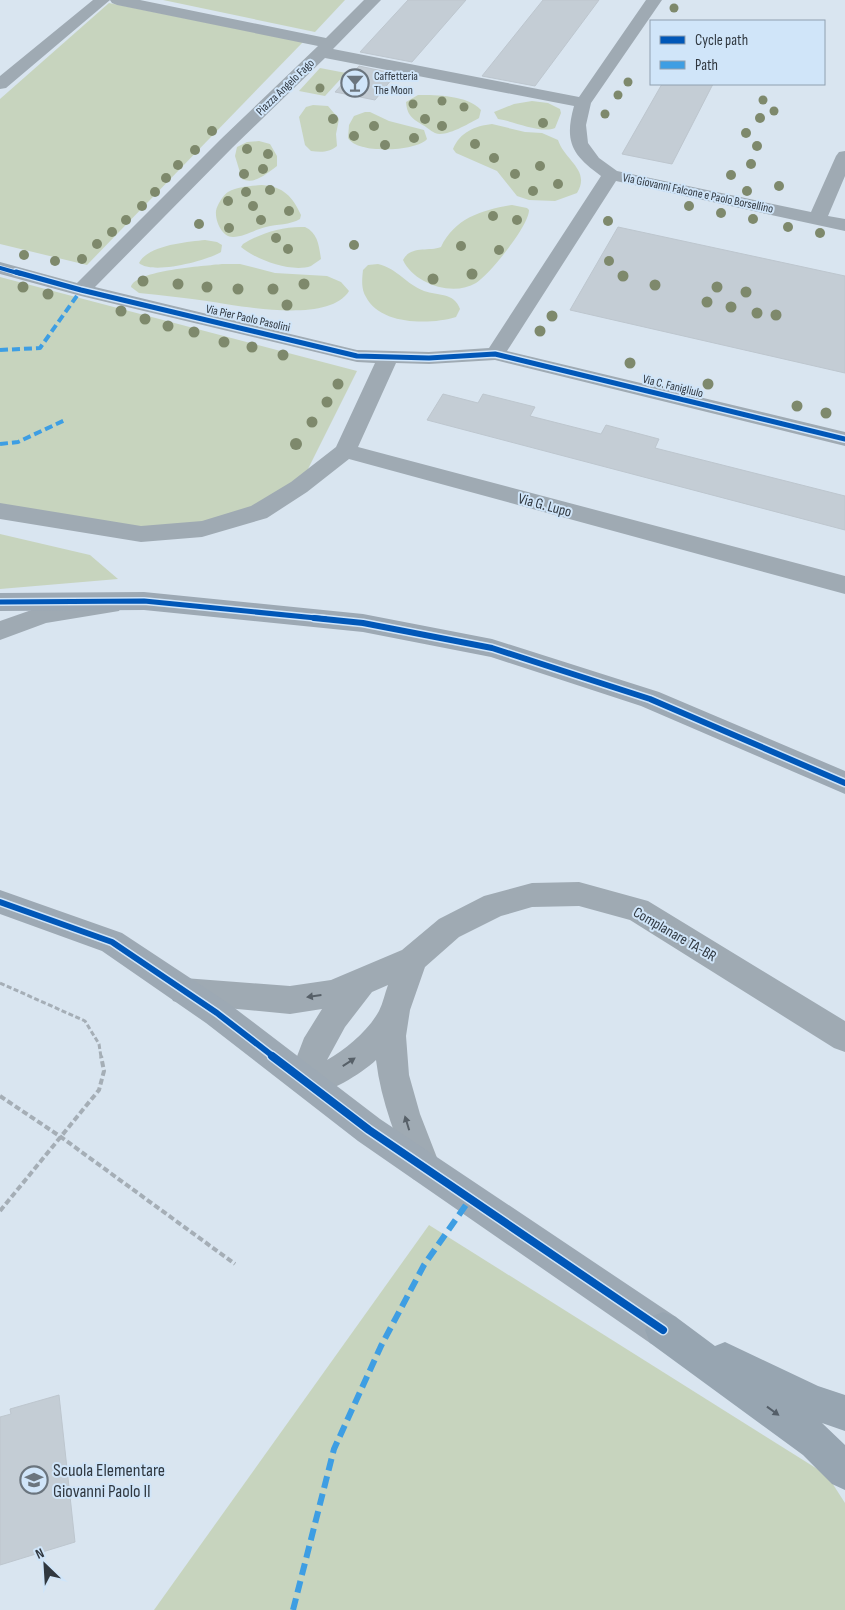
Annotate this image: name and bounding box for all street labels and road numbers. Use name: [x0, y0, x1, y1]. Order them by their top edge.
street label: Piazza Angelo Fago: [253, 56, 318, 119]
street label: Via Giovanni Falcone e Paolo Borsellino: [621, 170, 775, 217]
street label: Via Pier Paolo Pasolini: [204, 301, 292, 335]
street label: Via C. Fanigliulo: [641, 372, 705, 401]
street label: Via G. Lupo: [516, 489, 574, 522]
street label: Complanare TA-BR: [630, 903, 720, 966]

